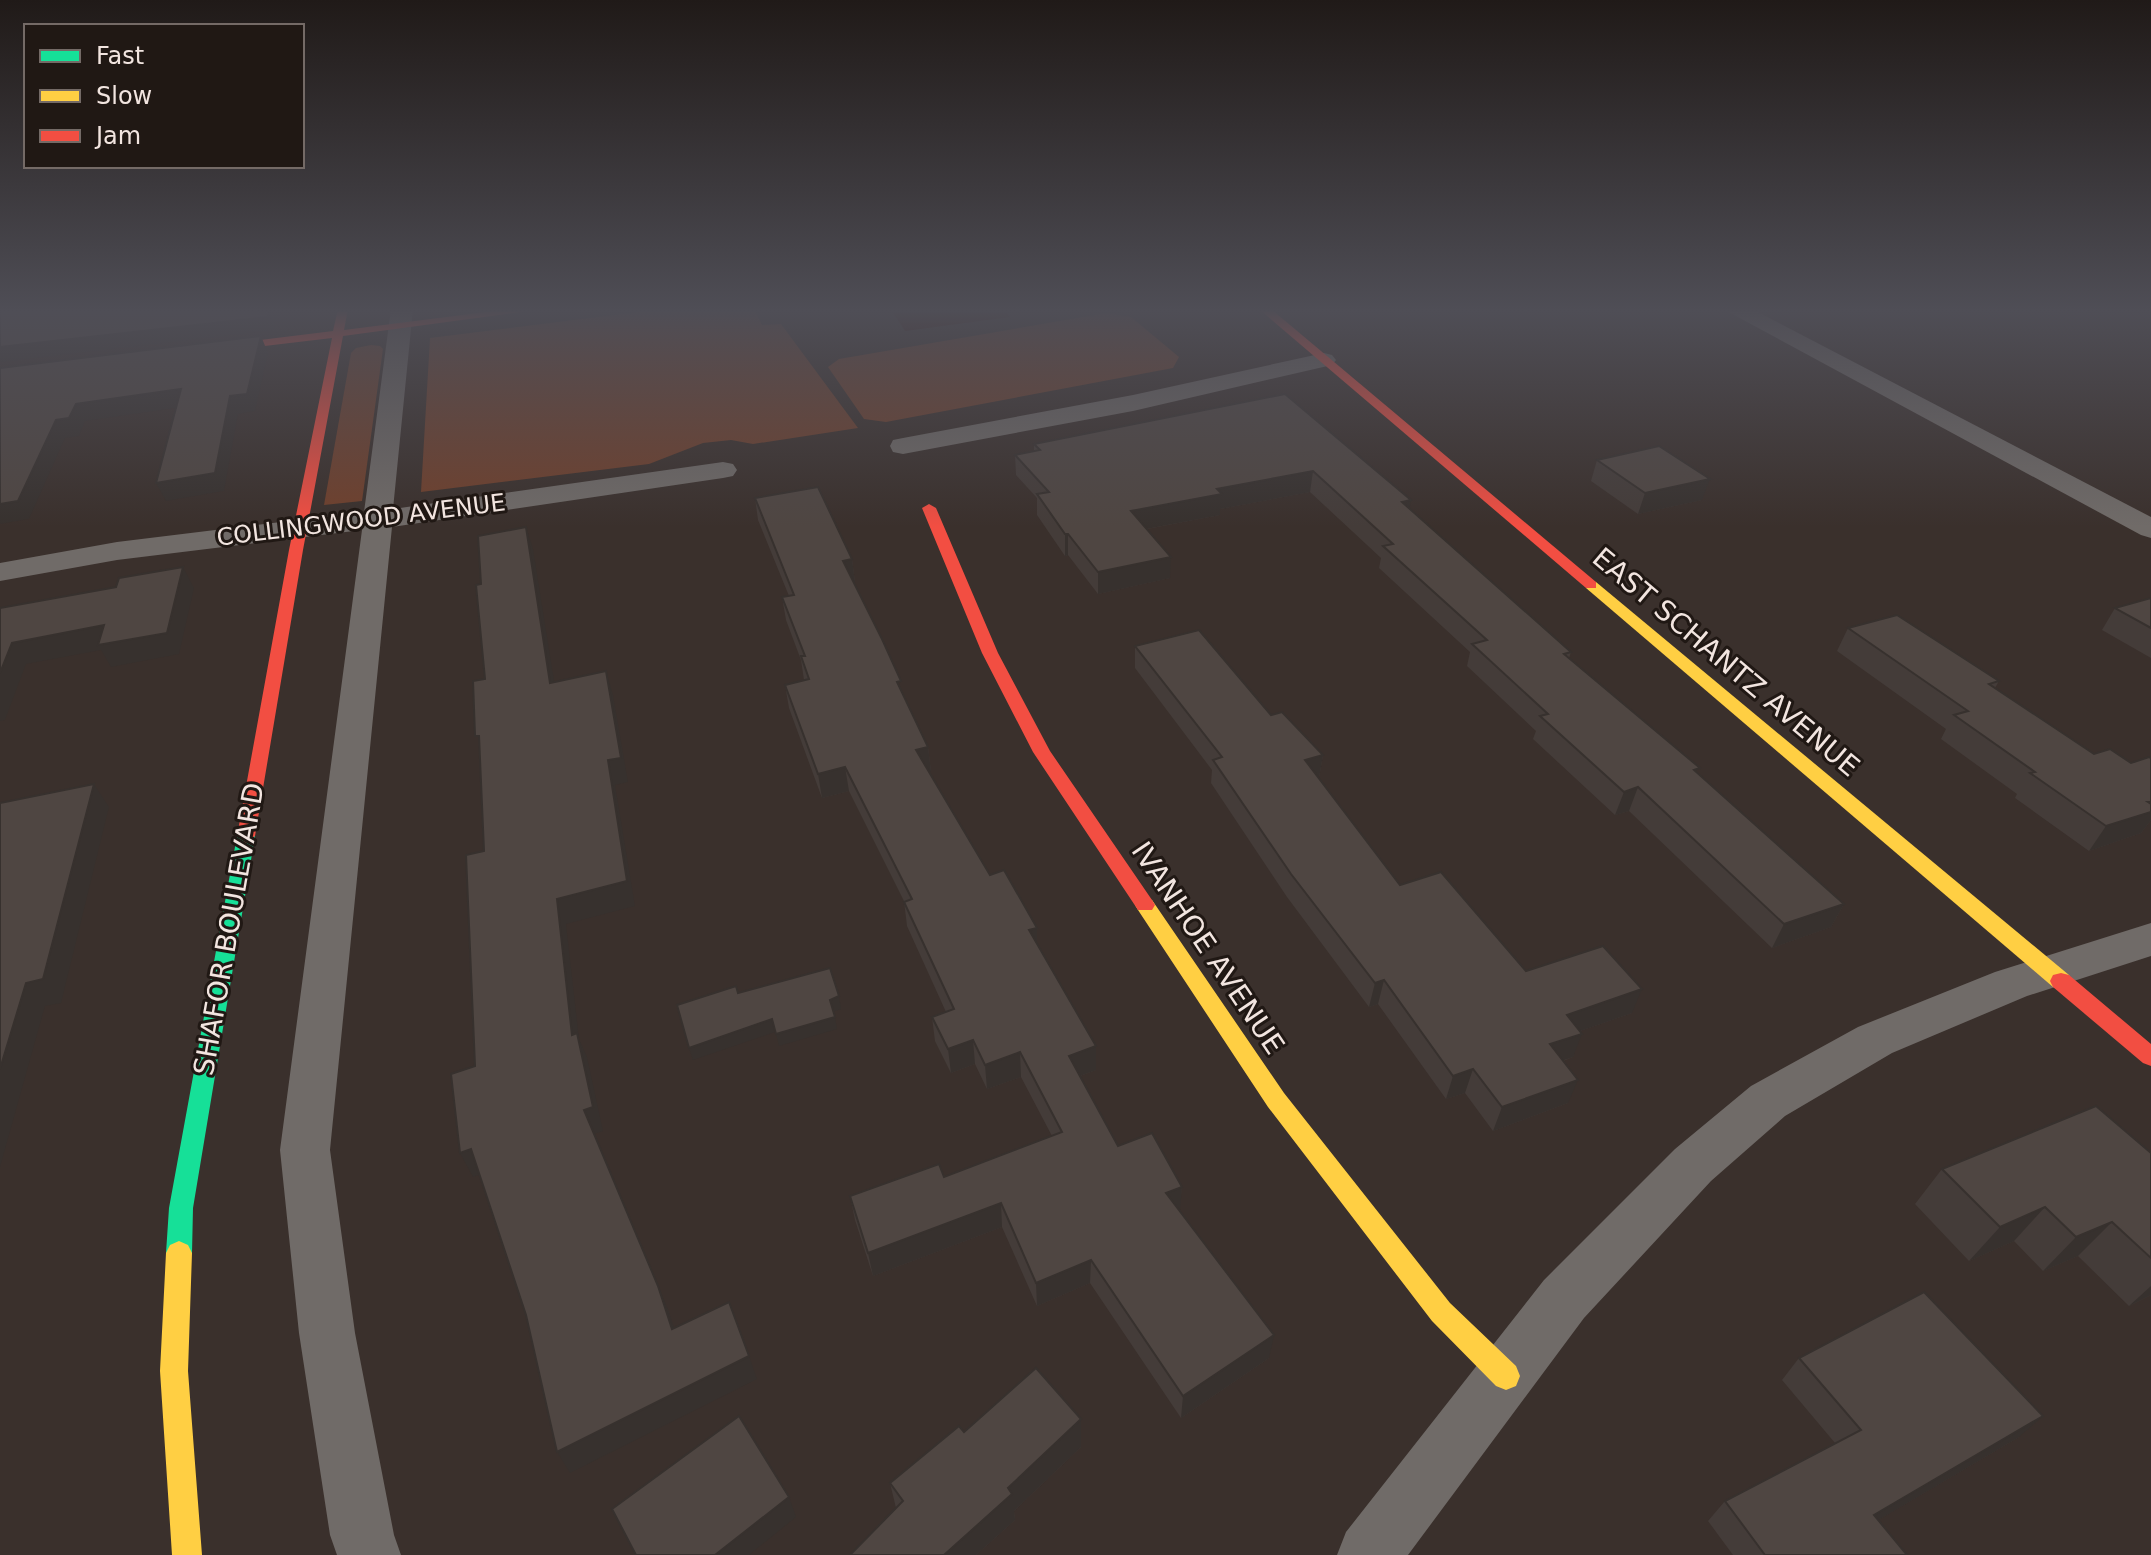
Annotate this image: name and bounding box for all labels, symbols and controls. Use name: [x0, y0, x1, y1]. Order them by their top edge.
legend: [24, 24, 304, 168]
text: Fast: [96, 42, 144, 70]
text: Slow: [96, 82, 152, 110]
text: Jam: [94, 122, 141, 150]
street label: COLLINGWOOD AVENUE: [215, 488, 507, 552]
street label: EAST SCHANTZ AVENUE: [1586, 541, 1866, 783]
street label: SHAFOR BOULEVARD: [187, 780, 271, 1078]
street label: IVANHOE AVENUE: [1125, 836, 1291, 1060]

